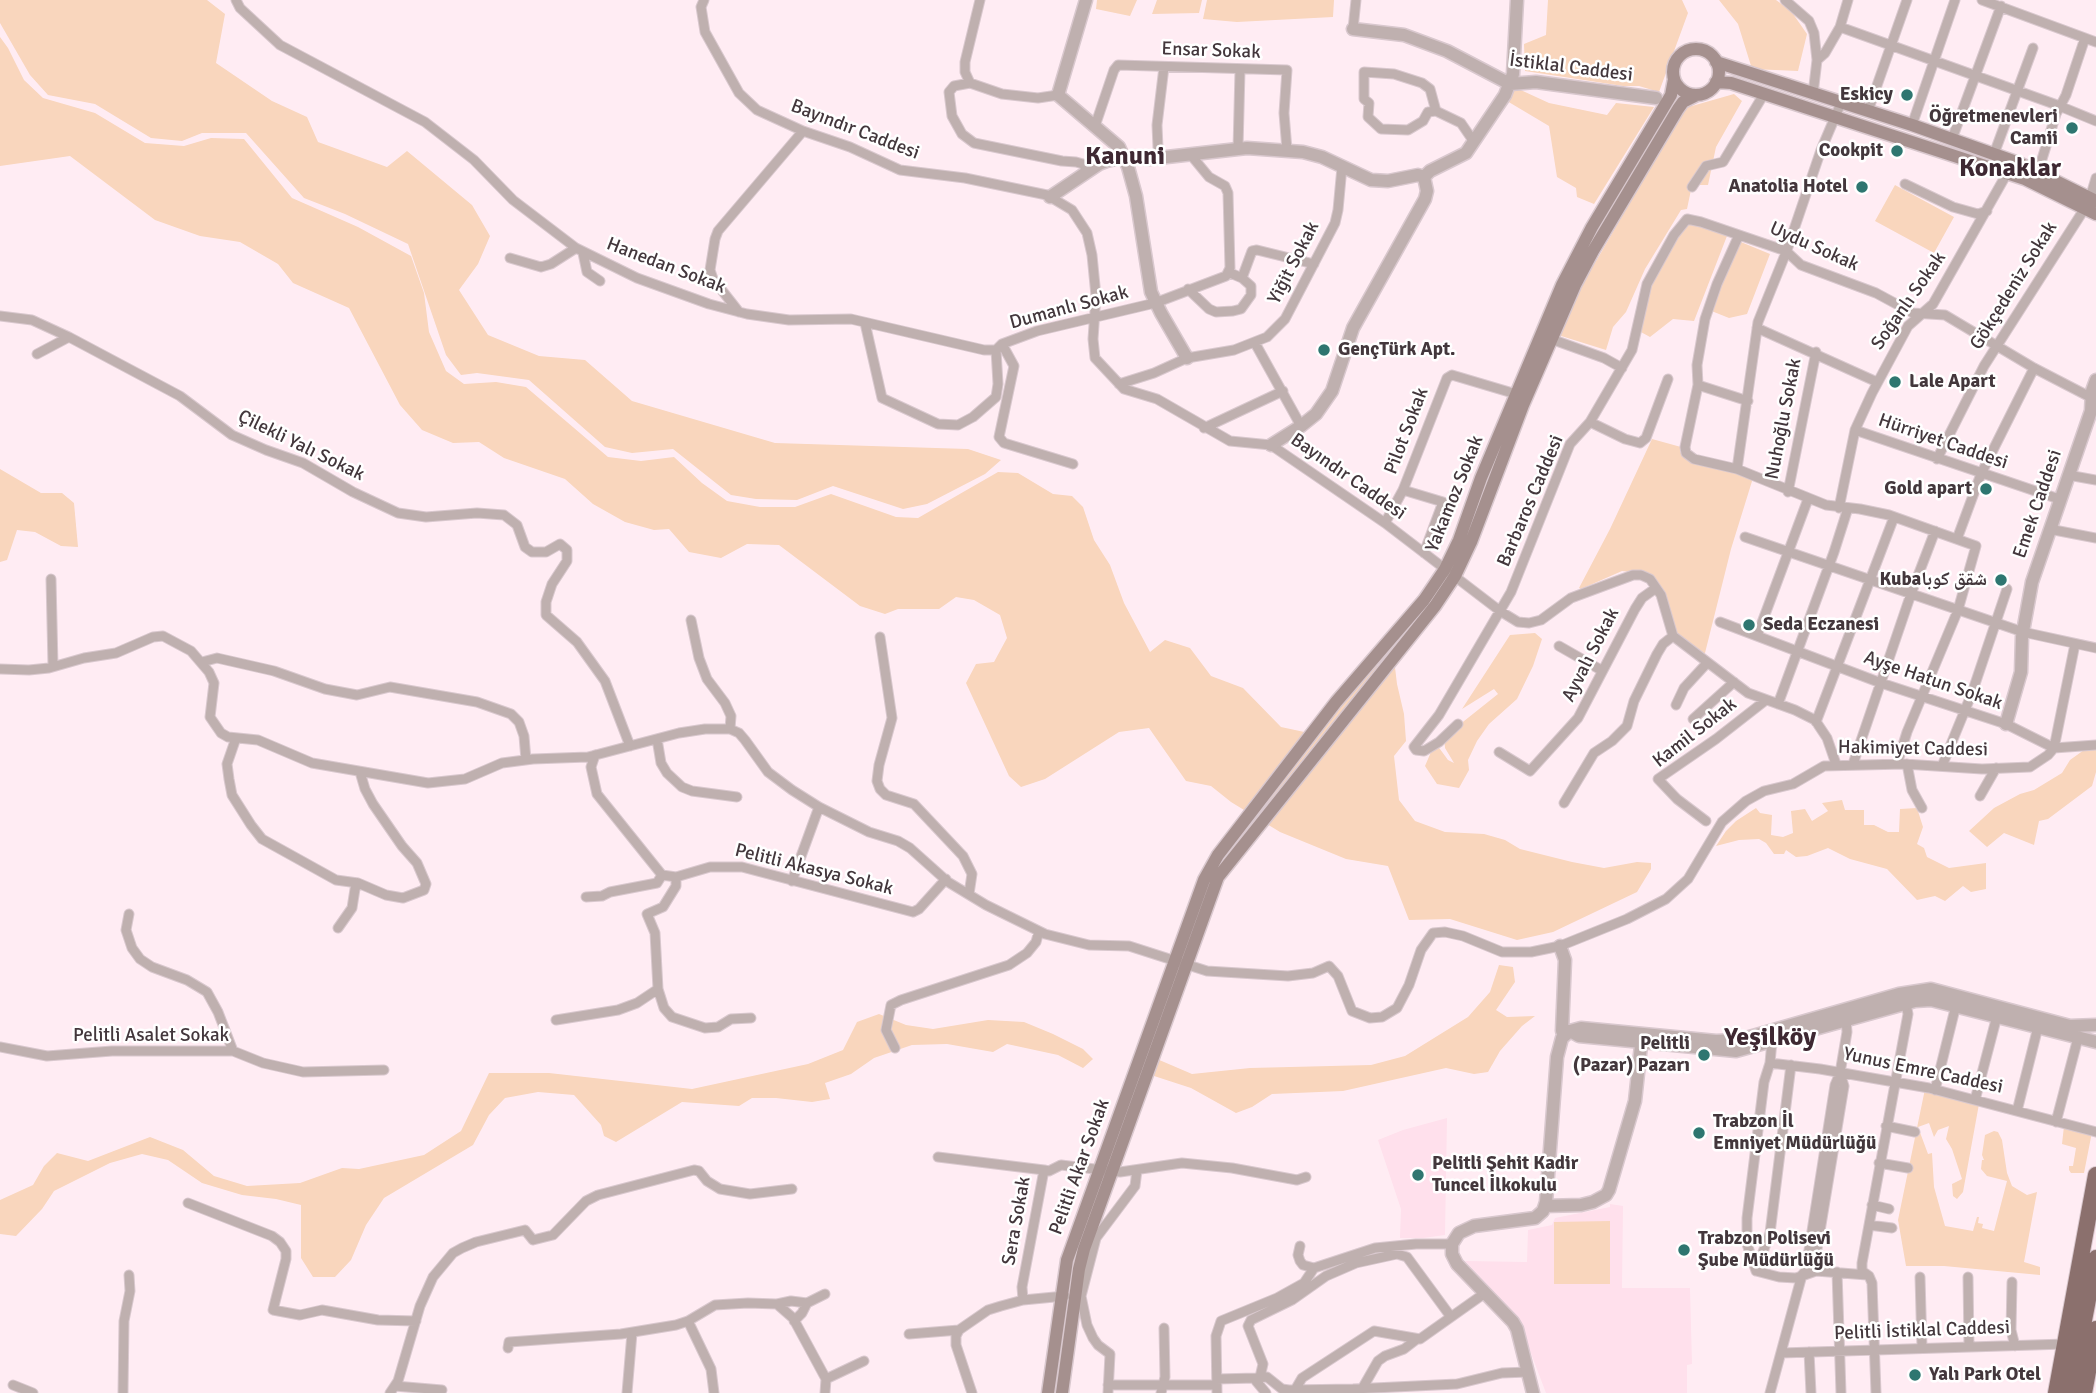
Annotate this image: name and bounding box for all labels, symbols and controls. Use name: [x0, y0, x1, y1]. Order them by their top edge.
street label: Ensar Sokak: [1161, 38, 1261, 64]
street label: İstiklal Caddesi: [1508, 49, 1634, 87]
place label: Eskicy: [1840, 84, 1893, 106]
marker: Eskicy: [1899, 87, 1915, 103]
street label: Bayındır Caddesi: [788, 95, 922, 165]
place label: Öğretmenevleri Camii: [1929, 106, 2058, 150]
marker: Öğretmenevleri Camii: [2064, 120, 2080, 136]
place label: Cookpit: [1819, 140, 1883, 162]
district label: Kanuni: [1085, 141, 1165, 173]
marker: Cookpit: [1889, 143, 1905, 159]
district label: Konaklar: [1959, 153, 2061, 185]
place label: Anatolia Hotel: [1728, 176, 1848, 198]
marker: Anatolia Hotel: [1854, 179, 1870, 195]
street label: Uydu Sokak: [1766, 217, 1862, 277]
street label: Yiğit Sokak: [1263, 218, 1325, 308]
street label: Gökçedeniz Sokak: [1966, 218, 2062, 354]
street label: Hanedan Sokak: [603, 233, 729, 299]
street label: Soğanlı Sokak: [1867, 248, 1951, 354]
street label: Dumanlı Sokak: [1007, 281, 1131, 335]
place label: GençTürk Apt.: [1338, 339, 1455, 361]
marker: GençTürk Apt.: [1316, 342, 1332, 358]
street label: Nuhoğlu Sokak: [1761, 357, 1807, 481]
place label: Lale Apart: [1909, 371, 1996, 393]
marker: Lale Apart: [1887, 374, 1903, 390]
street label: Pilot Sokak: [1380, 384, 1434, 478]
street label: Çilekli Yalı Sokak: [234, 406, 368, 486]
street label: Hürriyet Caddesi: [1875, 409, 2011, 475]
street label: Bayındır Caddesi: [1286, 429, 1410, 525]
street label: Yakamoz Sokak: [1421, 432, 1489, 556]
street label: Barbaros Caddesi: [1493, 432, 1569, 570]
street label: Emek Caddesi: [2009, 447, 2067, 561]
place label: Gold apart: [1884, 478, 1972, 500]
marker: Gold apart: [1978, 481, 1994, 497]
place label: Kubaشقق كوبا: [1879, 569, 1987, 591]
marker: Kubaشقق كوبا: [1993, 572, 2009, 588]
street label: Ayvalı Sokak: [1558, 604, 1624, 706]
place label: Seda Eczanesi: [1763, 614, 1879, 636]
marker: Seda Eczanesi: [1741, 617, 1757, 633]
street label: Ayşe Hatun Sokak: [1861, 647, 2005, 715]
street label: Kamil Sokak: [1649, 693, 1741, 773]
street label: Hakimiyet Caddesi: [1838, 736, 1988, 762]
street label: Pelitli Akasya Sokak: [732, 839, 896, 901]
district label: Yeşilköy: [1724, 1022, 1816, 1054]
street label: Pelitli Asalet Sokak: [73, 1025, 229, 1047]
place label: Pelitli (Pazar) Pazarı: [1573, 1033, 1690, 1077]
street label: Yunus Emre Caddesi: [1841, 1043, 2005, 1099]
marker: Pelitli (Pazar) Pazarı: [1696, 1047, 1712, 1063]
street label: Pelitli Akar Sokak: [1045, 1096, 1115, 1238]
place label: Trabzon İl Emniyet Müdürlüğü: [1713, 1111, 1876, 1155]
marker: Trabzon İl Emniyet Müdürlüğü: [1691, 1125, 1707, 1141]
place label: Pelitli Şehit Kadir Tuncel İlkokulu: [1432, 1153, 1578, 1197]
marker: Pelitli Şehit Kadir Tuncel İlkokulu: [1410, 1167, 1426, 1183]
street label: Sera Sokak: [998, 1175, 1036, 1267]
place label: Trabzon Polisevi Şube Müdürlüğü: [1698, 1228, 1834, 1272]
marker: Trabzon Polisevi Şube Müdürlüğü: [1676, 1242, 1692, 1258]
street label: Pelitli İstiklal Caddesi: [1834, 1317, 2010, 1345]
place label: Yalı Park Otel: [1929, 1364, 2041, 1386]
marker: Yalı Park Otel: [1907, 1367, 1923, 1383]

